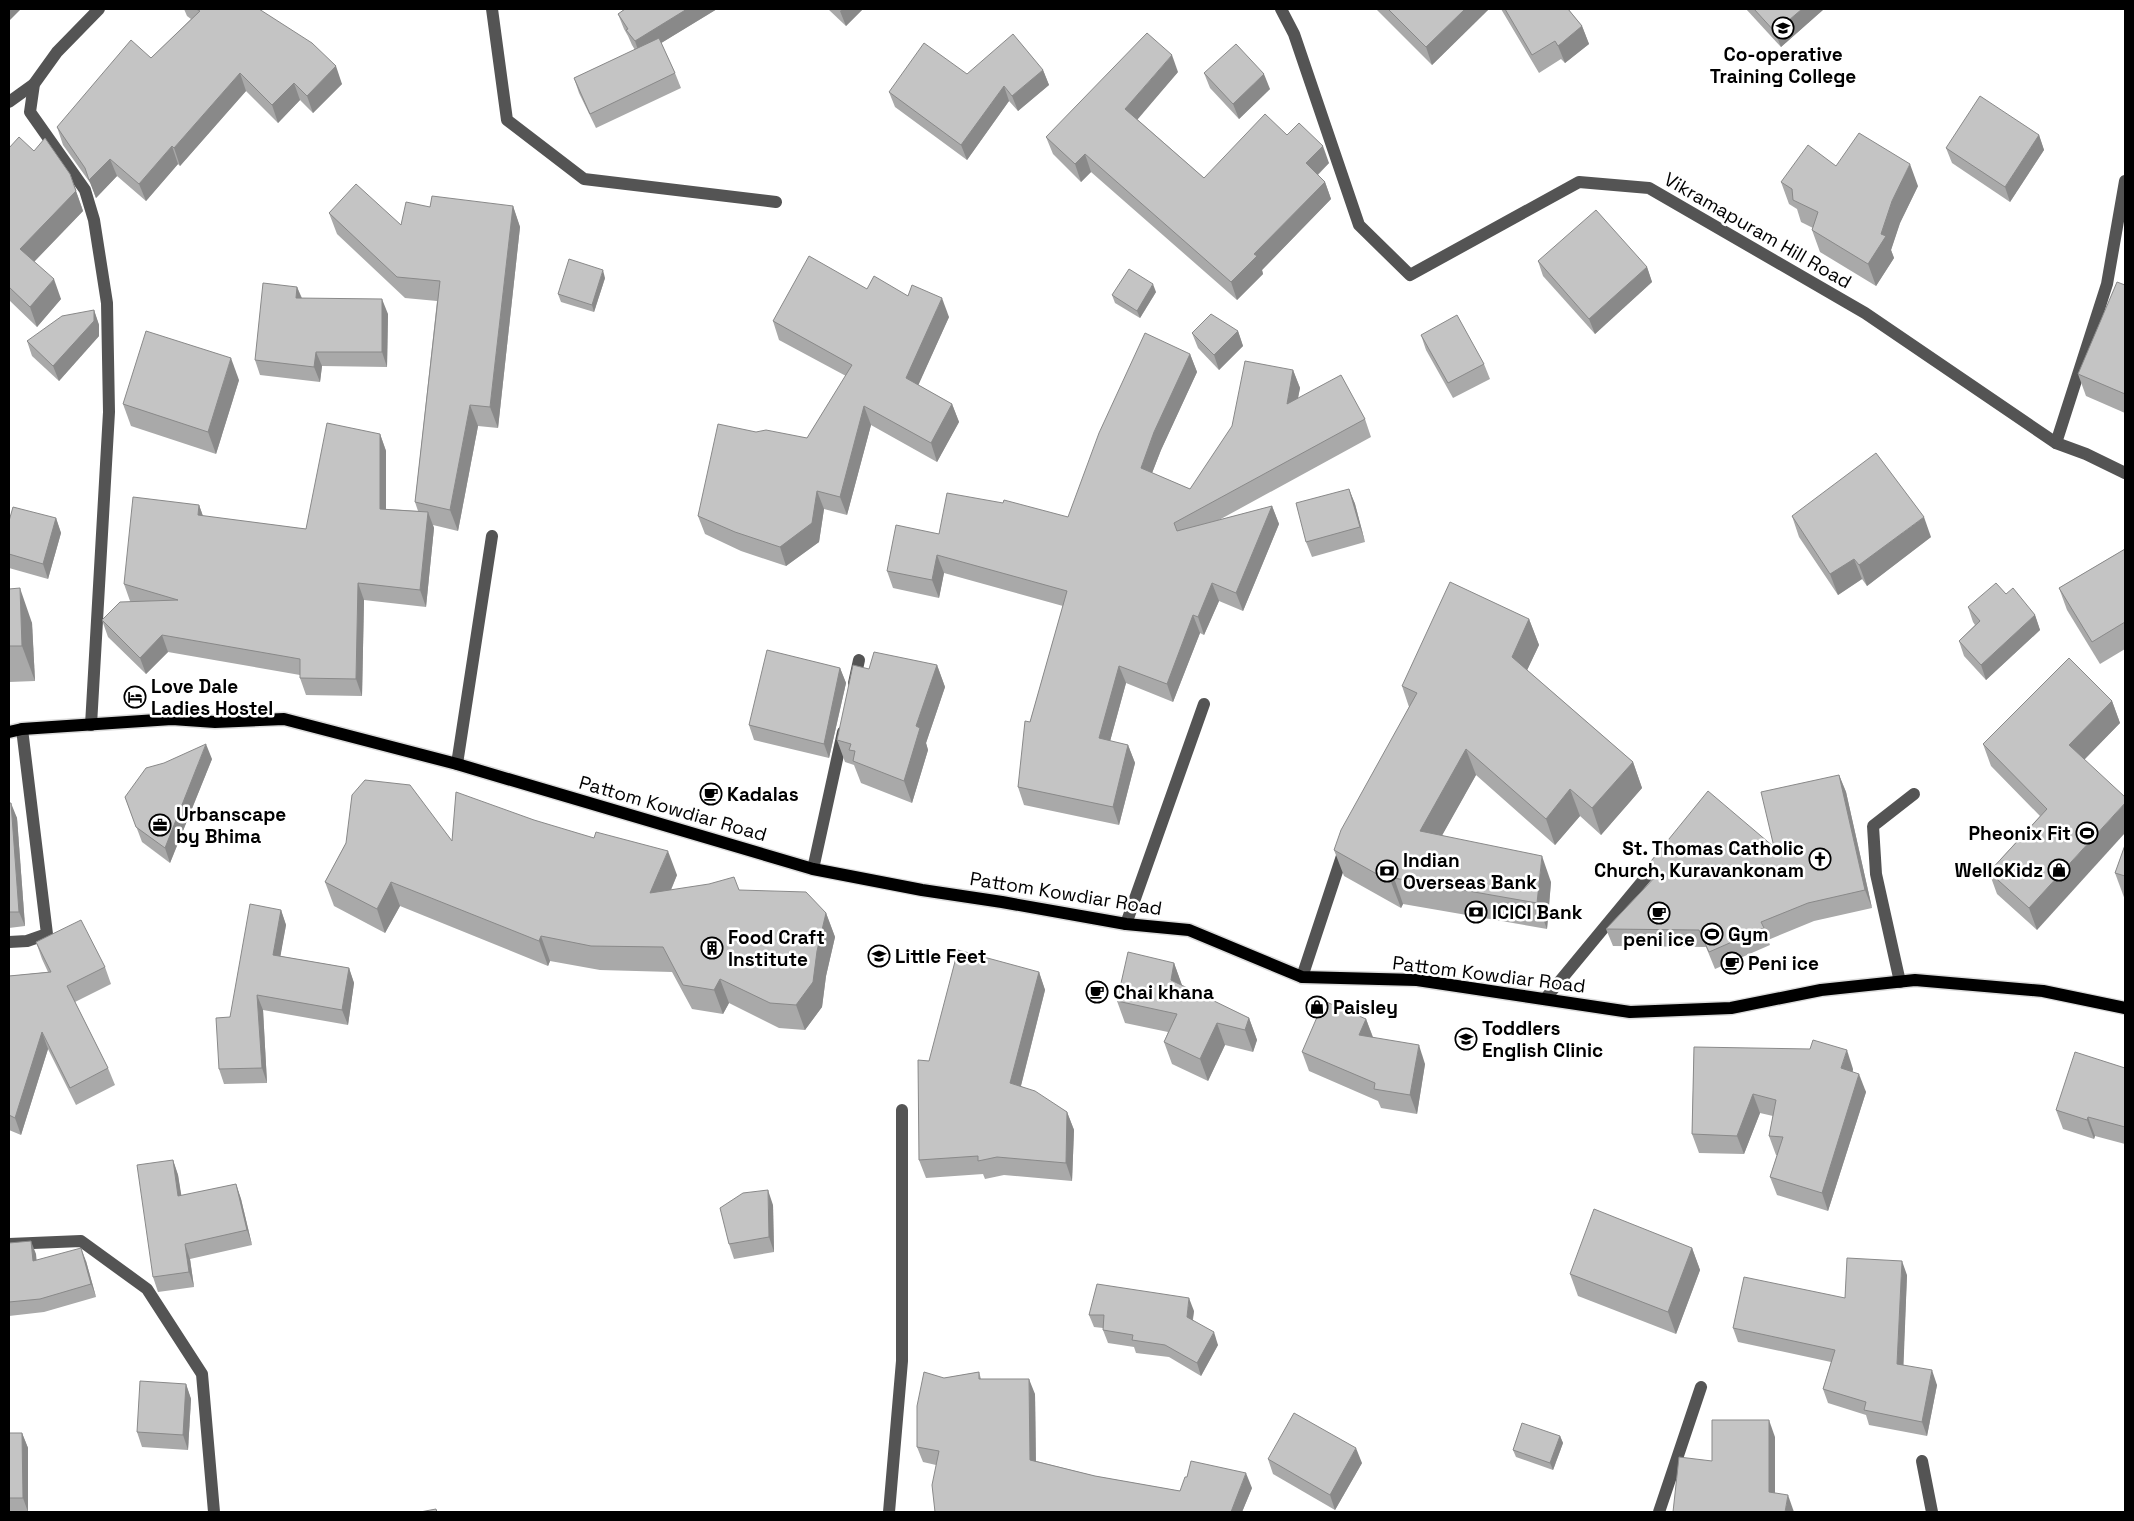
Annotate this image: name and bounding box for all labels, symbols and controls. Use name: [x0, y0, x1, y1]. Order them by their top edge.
school or university icon: Co-operative Training College: [1771, 16, 1795, 40]
place label: Co-operative Training College: [1710, 42, 1856, 89]
street label: Vikramapuram Hill Road: [1659, 166, 1856, 294]
place label: Love Dale Ladies Hostel: [151, 674, 273, 721]
hotel icon: Love Dale Ladies Hostel: [123, 685, 147, 709]
street label: Pattom Kowdiar Road: [576, 770, 770, 847]
cafe icon: Kadalas: [699, 782, 723, 806]
place label: Kadalas: [727, 782, 799, 807]
place label: Urbanscape by Bhima: [176, 802, 286, 849]
office icon: Urbanscape by Bhima: [148, 813, 172, 837]
place label: Pheonix Fit: [1969, 821, 2071, 846]
sports icon: Pheonix Fit: [2075, 821, 2099, 845]
place label: St. Thomas Catholic Church, Kuravankonam: [1594, 836, 1804, 883]
church icon: St. Thomas Catholic Church, Kuravankonam: [1808, 847, 1832, 871]
place label: Indian Overseas Bank: [1403, 848, 1537, 895]
place label: WelloKidz: [1954, 858, 2043, 883]
shop icon: WelloKidz: [2047, 858, 2071, 882]
bank icon: Indian Overseas Bank: [1375, 859, 1399, 883]
street label: Pattom Kowdiar Road: [968, 866, 1164, 921]
bank icon: ICICI Bank: [1464, 900, 1488, 924]
place label: ICICI Bank: [1492, 900, 1583, 925]
cafe icon: peni ice: [1647, 901, 1671, 925]
sports icon: Gym: [1700, 922, 1724, 946]
place label: Gym: [1728, 922, 1769, 947]
place label: Food Craft Institute: [728, 925, 825, 972]
place label: peni ice: [1623, 927, 1695, 952]
building icon: Food Craft Institute: [700, 936, 724, 960]
school or university icon: Little Feet: [867, 944, 891, 968]
place label: Little Feet: [895, 944, 986, 969]
street label: Pattom Kowdiar Road: [1391, 950, 1587, 999]
cafe icon: Peni ice: [1720, 951, 1744, 975]
place label: Peni ice: [1748, 951, 1819, 976]
cafe icon: Chai khana: [1085, 980, 1109, 1004]
place label: Chai khana: [1113, 980, 1214, 1005]
shop icon: Paisley: [1305, 995, 1329, 1019]
place label: Paisley: [1333, 995, 1398, 1020]
place label: Toddlers English Clinic: [1482, 1016, 1603, 1063]
school or university icon: Toddlers English Clinic: [1454, 1027, 1478, 1051]

